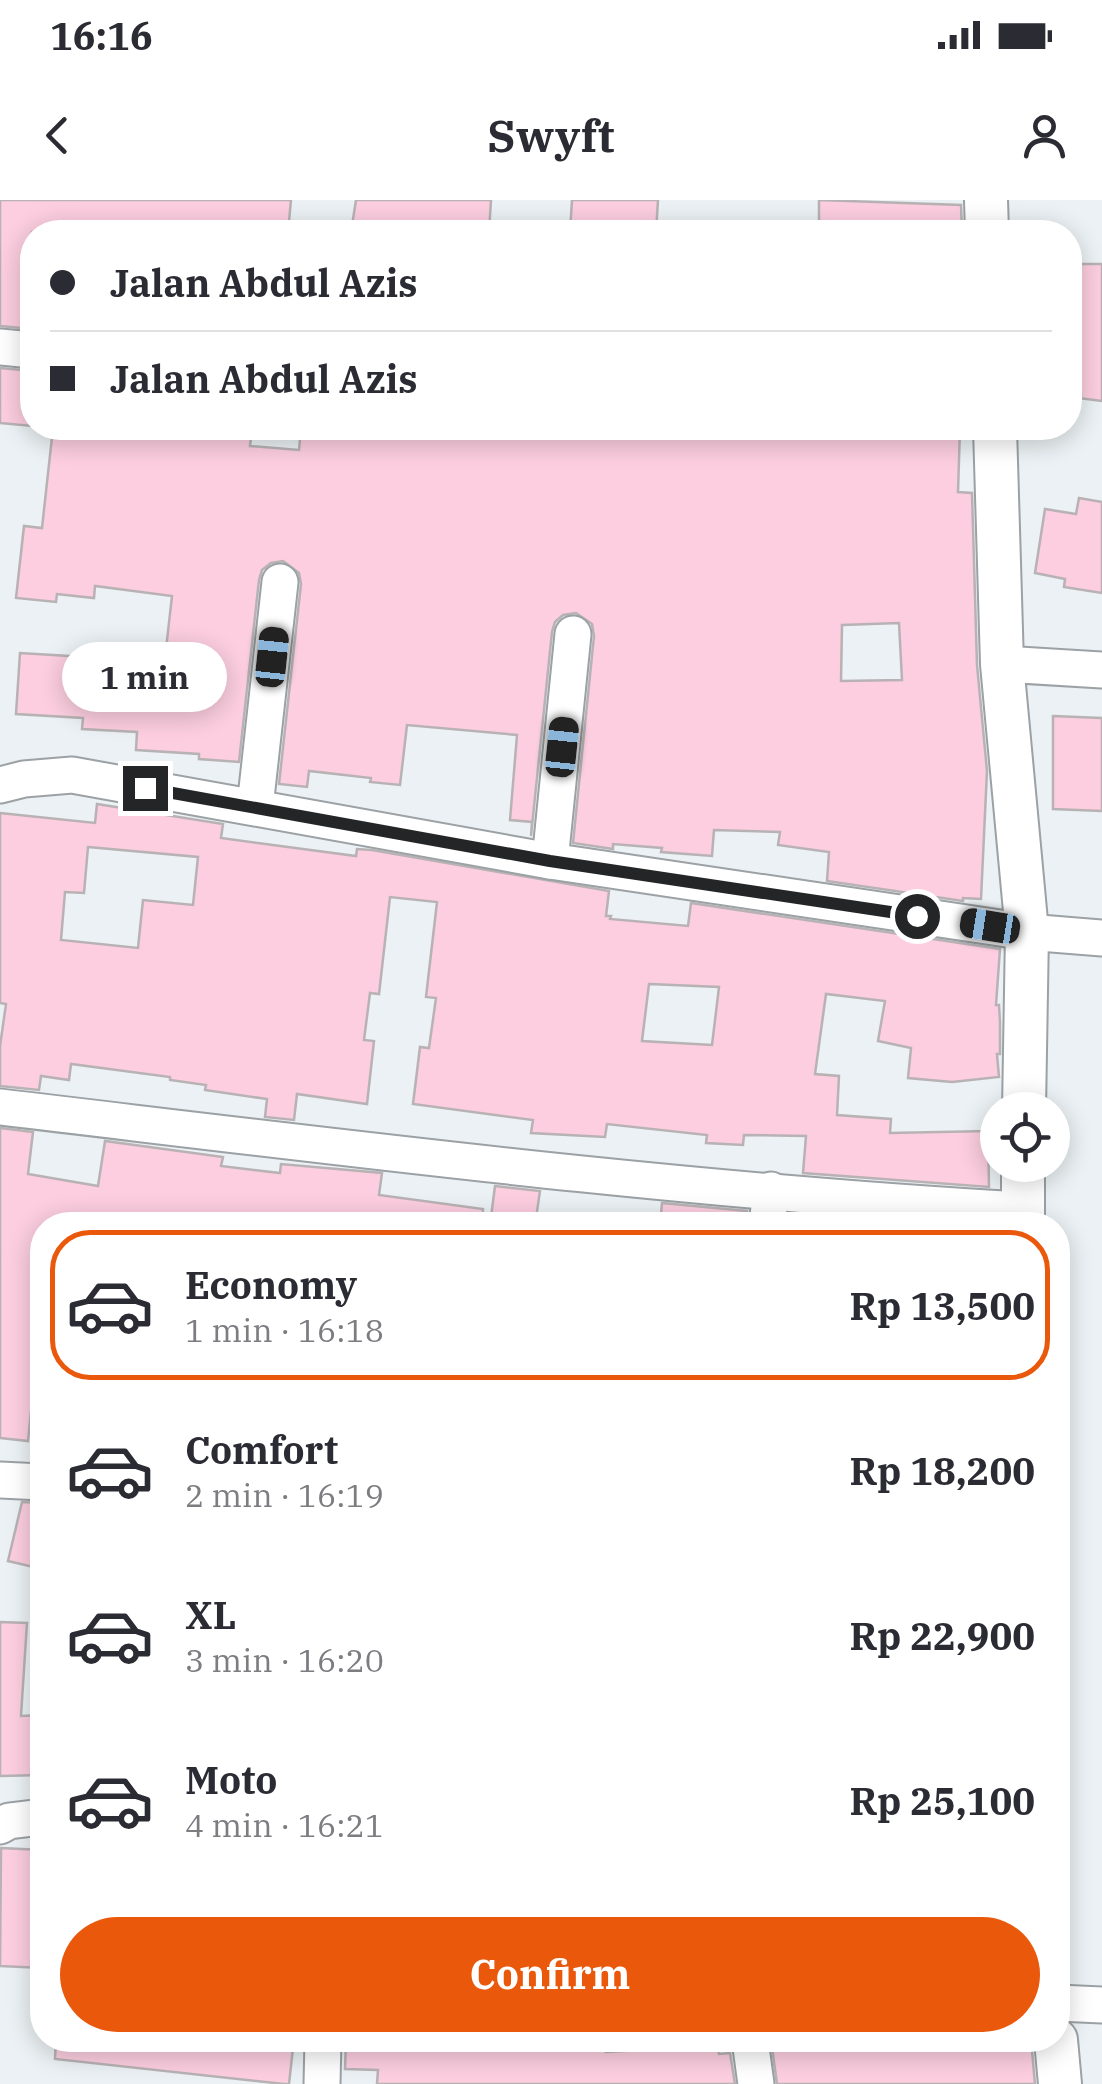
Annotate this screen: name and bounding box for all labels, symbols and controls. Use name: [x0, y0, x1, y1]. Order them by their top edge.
text: 16:16: [50, 11, 153, 60]
text: Swyft: [487, 106, 615, 164]
icon: back: [30, 108, 85, 163]
icon: person: [1017, 108, 1072, 163]
text: Jalan Abdul Azis: [110, 258, 418, 307]
text: Jalan Abdul Azis: [110, 354, 418, 403]
car: [254, 626, 290, 688]
callout: 1 min: [62, 643, 228, 713]
text: 1 min: [100, 656, 189, 698]
car: [544, 716, 580, 778]
route end: [123, 766, 168, 811]
route start: [895, 894, 940, 939]
car: [958, 906, 1022, 946]
map controls: [980, 1092, 1070, 1182]
button: locate: [980, 1092, 1070, 1182]
icon: car: [65, 1260, 155, 1350]
text: Economy: [185, 1260, 357, 1309]
text: Rp 13,500: [849, 1281, 1035, 1330]
text: 1 min · 16:18: [185, 1309, 384, 1351]
icon: car: [65, 1425, 155, 1515]
text: Comfort: [185, 1425, 338, 1474]
text: Rp 18,200: [849, 1446, 1035, 1495]
text: 2 min · 16:19: [185, 1474, 384, 1516]
icon: car: [65, 1590, 155, 1680]
text: XL: [185, 1590, 236, 1639]
text: Rp 22,900: [849, 1611, 1035, 1660]
text: 3 min · 16:20: [185, 1639, 384, 1681]
icon: car: [65, 1755, 155, 1845]
text: Moto: [185, 1755, 277, 1804]
text: Rp 25,100: [849, 1776, 1035, 1825]
text: 4 min · 16:21: [185, 1804, 384, 1846]
button: Confirm: [60, 1917, 1040, 2032]

